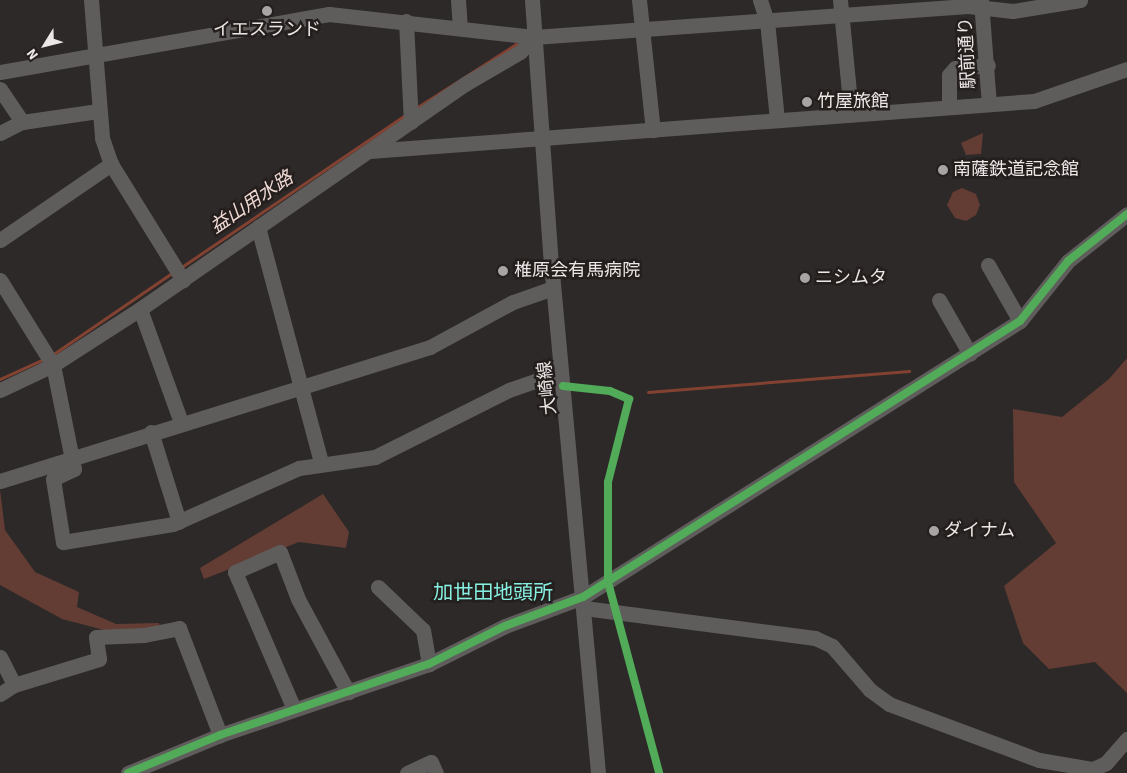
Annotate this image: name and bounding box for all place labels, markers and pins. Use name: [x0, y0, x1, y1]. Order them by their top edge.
marker: イエスランド: [261, 5, 273, 17]
place label: イエスランド: [213, 19, 321, 41]
place label: 竹屋旅館: [817, 91, 889, 113]
marker: 竹屋旅館: [801, 96, 813, 108]
place label: 南薩鉄道記念館: [953, 159, 1079, 181]
marker: 南薩鉄道記念館: [937, 164, 949, 176]
place label: 椎原会有馬病院: [514, 260, 640, 282]
marker: 椎原会有馬病院: [496, 264, 510, 278]
place label: ニシムタ: [815, 267, 887, 289]
marker: ニシムタ: [799, 272, 811, 284]
place label: ダイナム: [944, 520, 1016, 542]
marker: ダイナム: [928, 525, 940, 537]

